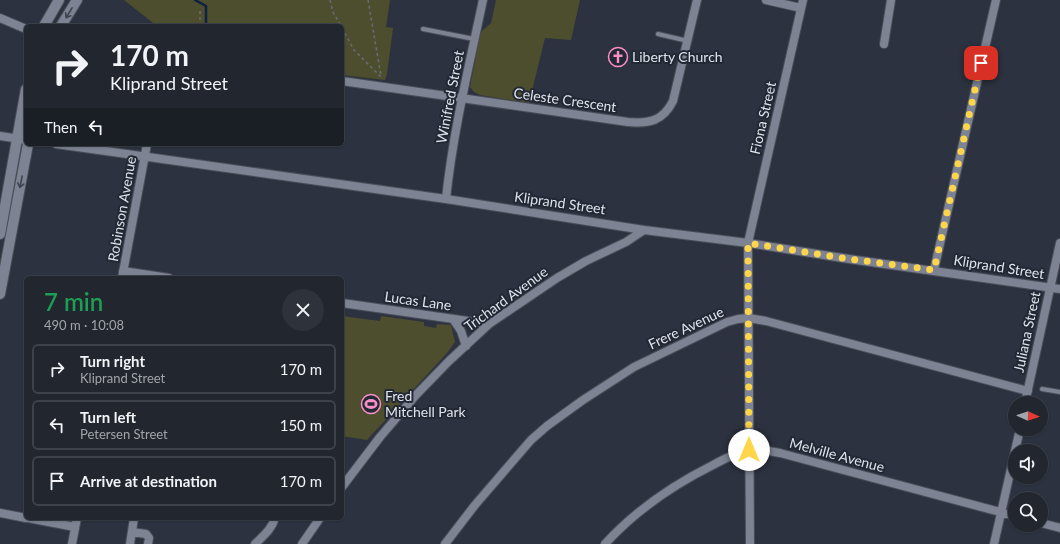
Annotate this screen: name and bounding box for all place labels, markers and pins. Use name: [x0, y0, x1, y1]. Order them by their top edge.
church icon: Liberty Church: [607, 46, 629, 68]
pin: [964, 46, 998, 80]
place label: Liberty Church: [632, 48, 723, 65]
place label: Fred Mitchell Park: [385, 387, 467, 420]
sports icon: Fred Mitchell Park: [360, 393, 382, 415]

